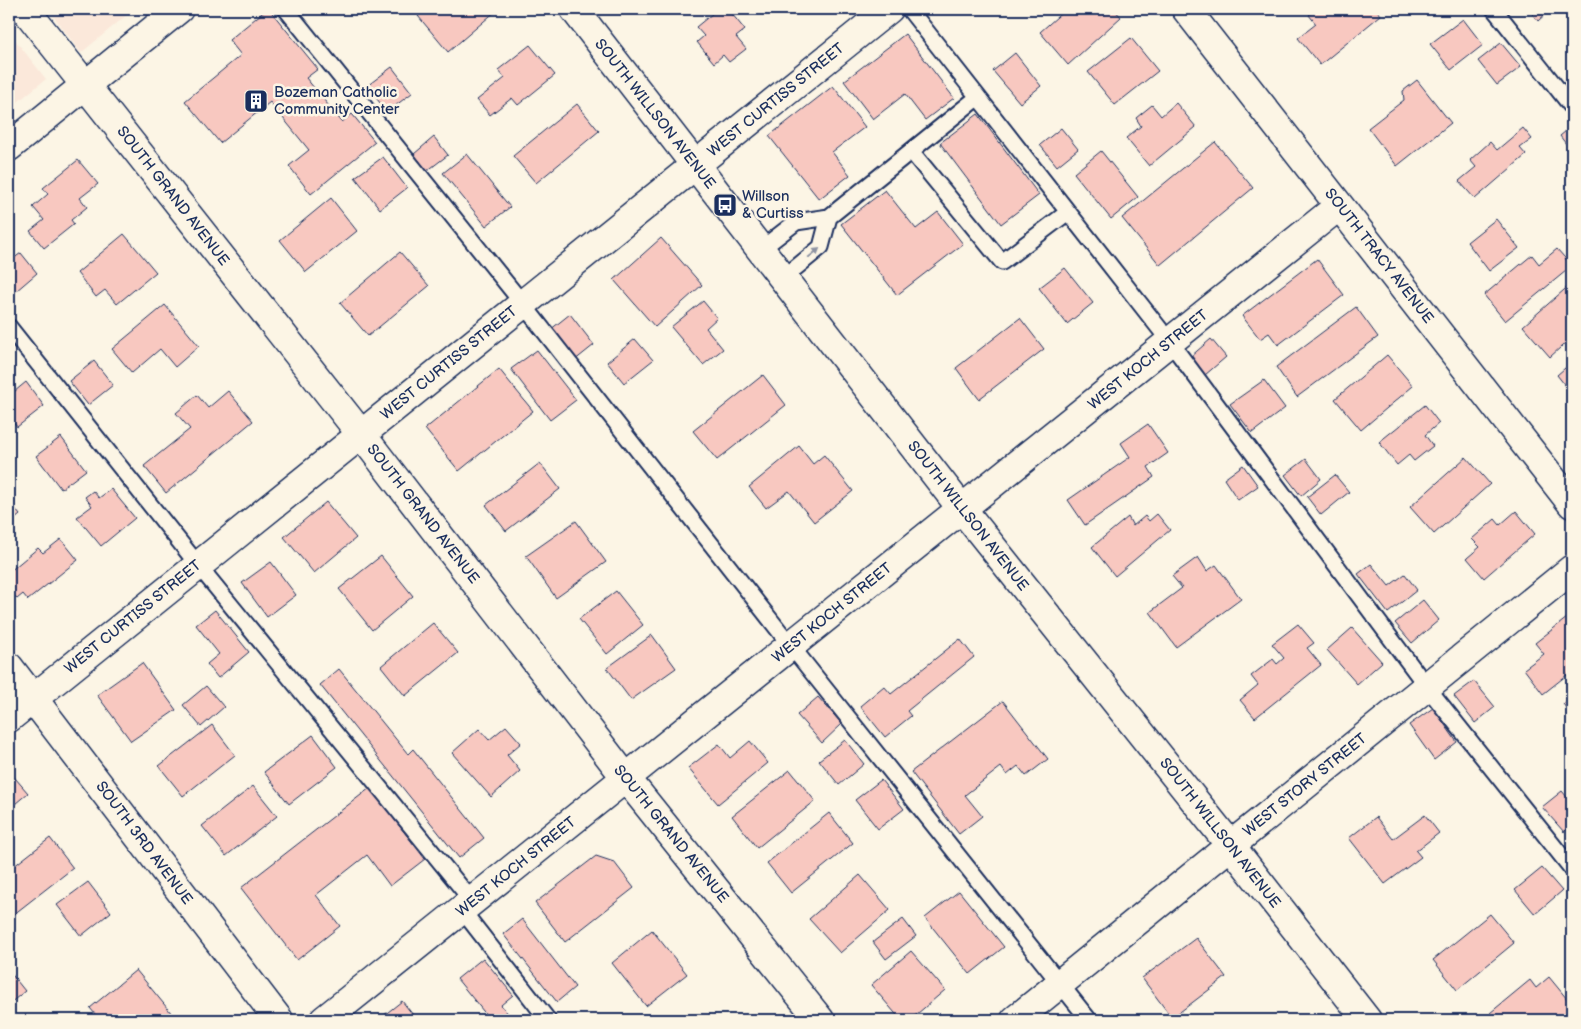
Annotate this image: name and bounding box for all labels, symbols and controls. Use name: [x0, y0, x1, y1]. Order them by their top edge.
street label: SOUTH WILLSON AVENUE: [590, 35, 720, 193]
street label: WEST CURTISS STREET: [704, 39, 848, 161]
place label: Bozeman Catholic Community Center: [274, 83, 400, 119]
building icon: Bozeman Catholic Community Center: [243, 88, 269, 114]
street label: SOUTH GRAND AVENUE: [113, 122, 234, 270]
street label: SOUTH TRACY AVENUE: [1320, 185, 1438, 327]
place label: Willson & Curtiss: [742, 187, 804, 223]
bus stop icon: Willson & Curtiss: [712, 192, 738, 218]
one-way arrow: [807, 248, 820, 259]
street label: WEST CURTISS STREET: [377, 302, 521, 424]
street label: WEST KOCH STREET: [1084, 306, 1212, 414]
street label: SOUTH WILLSON AVENUE: [903, 437, 1033, 595]
street label: SOUTH GRAND AVENUE: [363, 440, 484, 588]
street label: WEST CURTISS STREET: [61, 556, 205, 678]
street label: WEST KOCH STREET: [768, 559, 896, 667]
street label: WEST STORY STREET: [1239, 729, 1371, 841]
street label: SOUTH WILLSON AVENUE: [1155, 754, 1285, 912]
street label: SOUTH GRAND AVENUE: [609, 761, 733, 907]
street label: SOUTH 3RD AVENUE: [91, 778, 197, 909]
street label: WEST KOCH STREET: [452, 813, 580, 921]

